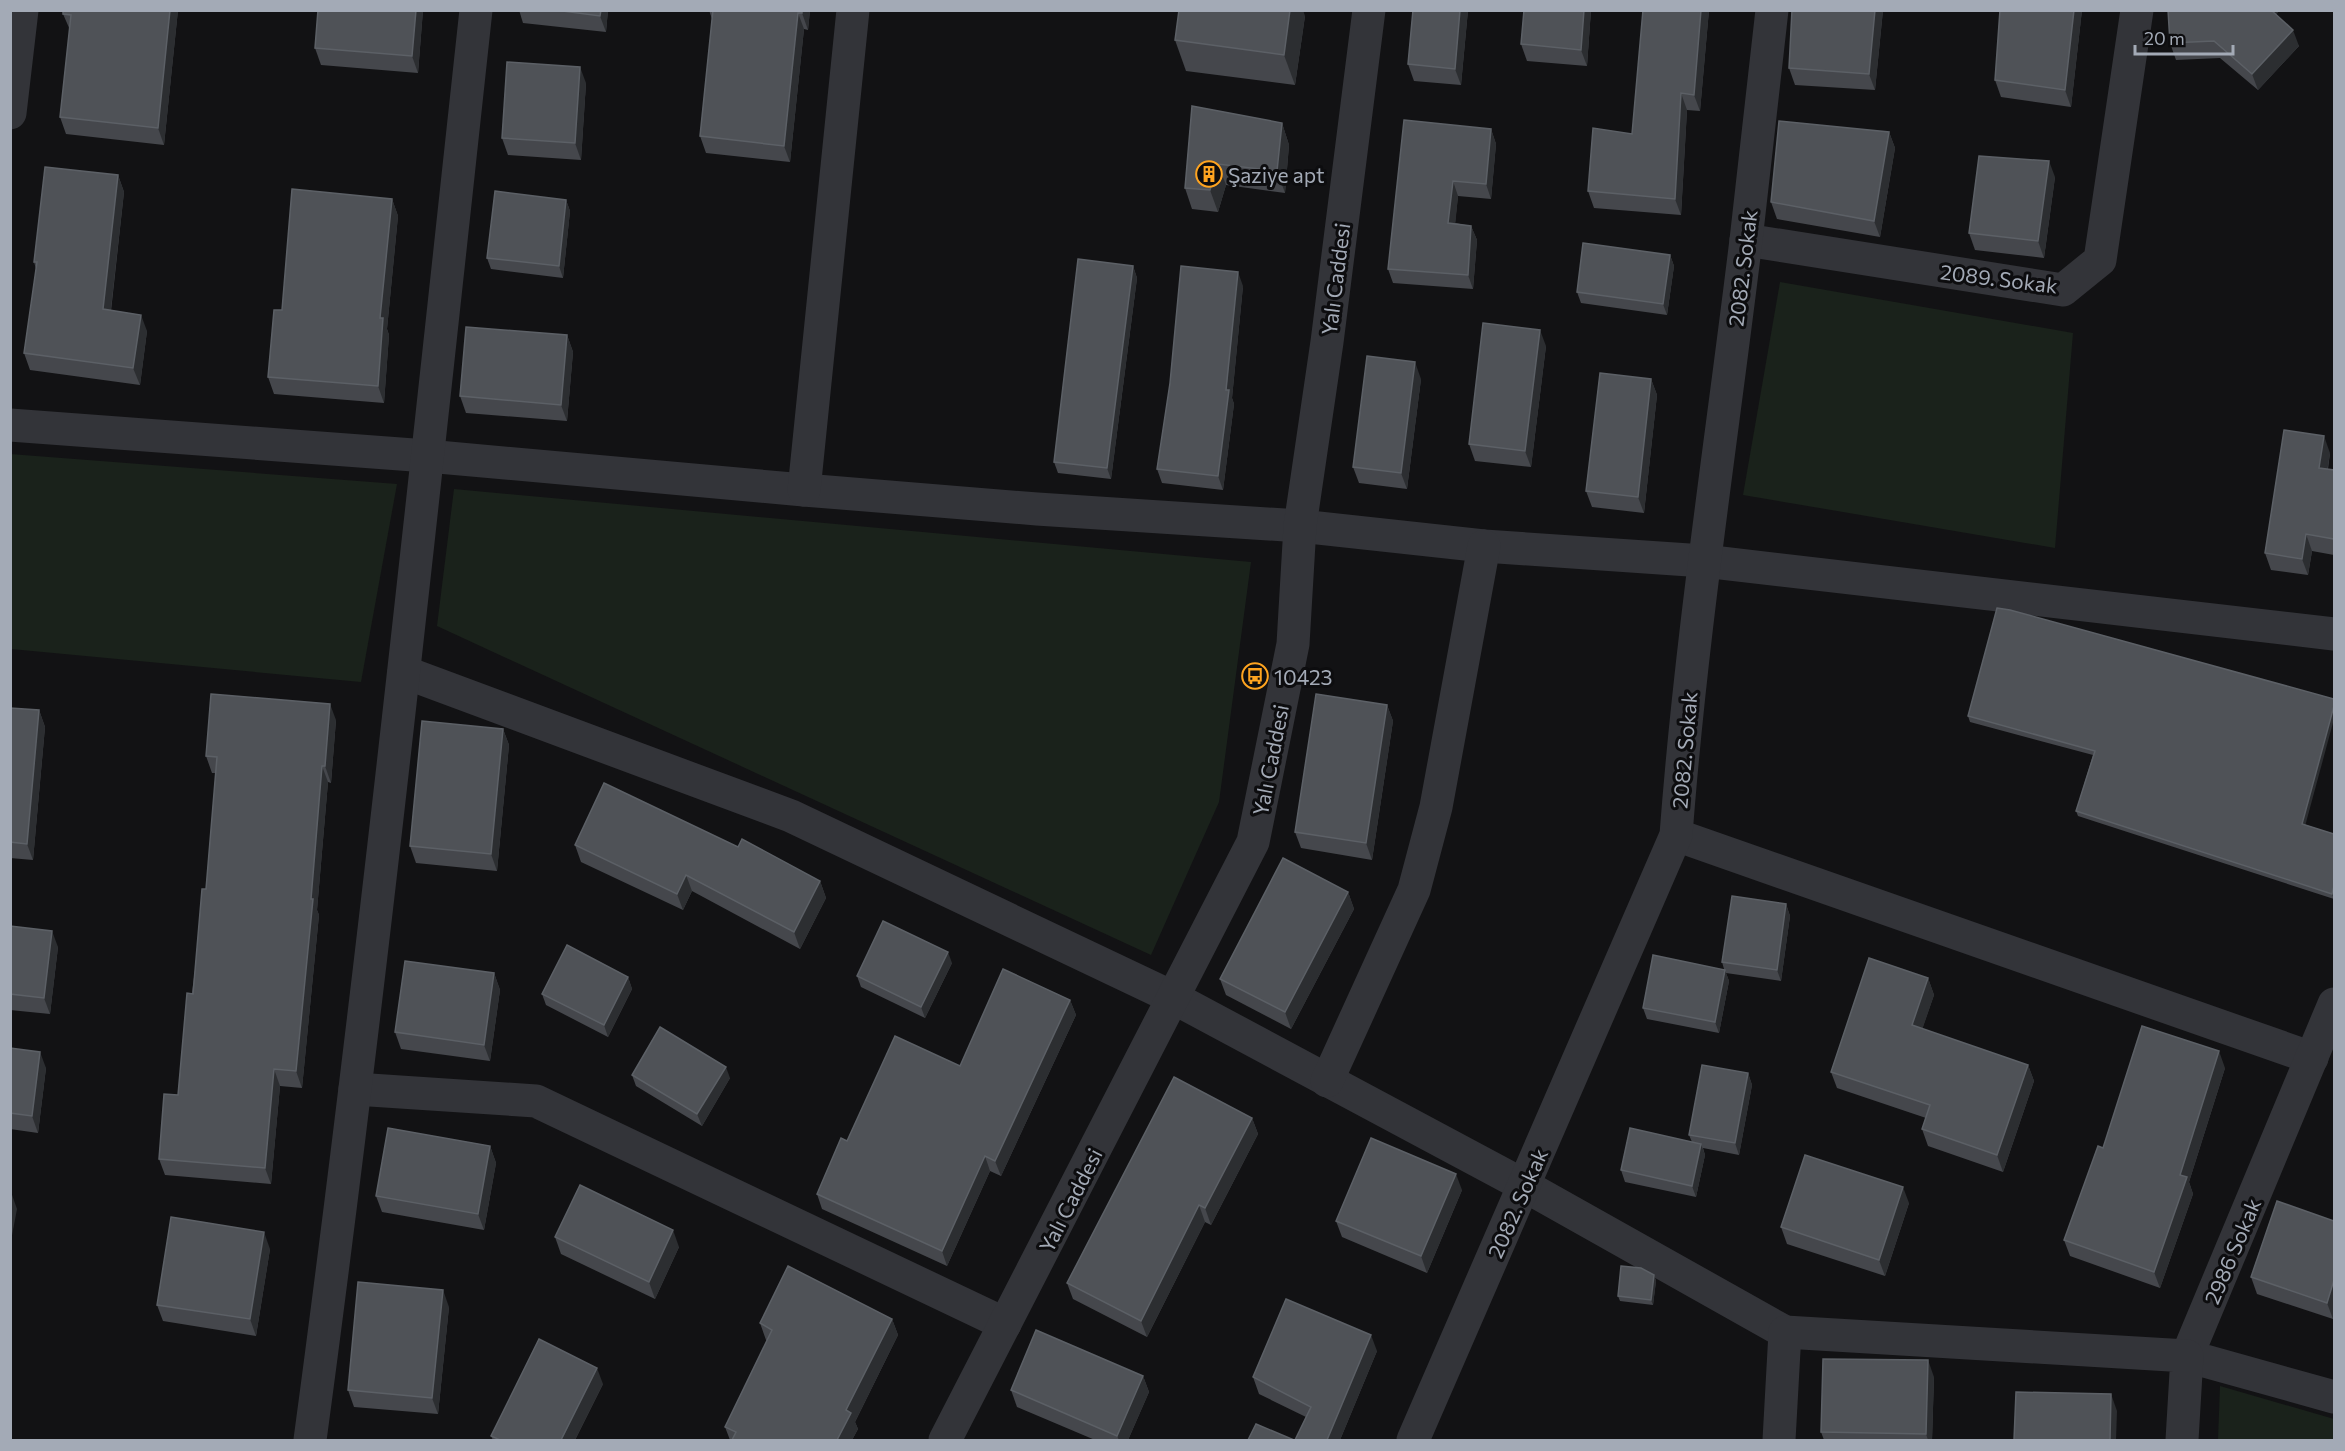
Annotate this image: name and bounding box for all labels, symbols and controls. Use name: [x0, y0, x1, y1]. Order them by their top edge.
scale bar: [2135, 18, 2232, 56]
text: 20 m: [2144, 27, 2185, 49]
building icon: Şaziye apt: [1194, 159, 1224, 189]
place label: Şaziye apt: [1228, 162, 1325, 187]
street label: 2082. Sokak: [1722, 208, 1762, 328]
street label: Yalı Caddesi: [1316, 221, 1354, 337]
street label: 2089. Sokak: [1939, 258, 2059, 298]
bus stop icon: 10423: [1240, 661, 1270, 691]
place label: 10423: [1274, 664, 1333, 689]
street label: 2082. Sokak: [1666, 691, 1702, 809]
street label: Yalı Caddesi: [1247, 702, 1293, 818]
street label: Yalı Caddesi: [1033, 1144, 1107, 1256]
street label: 2082. Sokak: [1482, 1144, 1552, 1262]
street label: 2986 Sokak: [2199, 1194, 2265, 1308]

